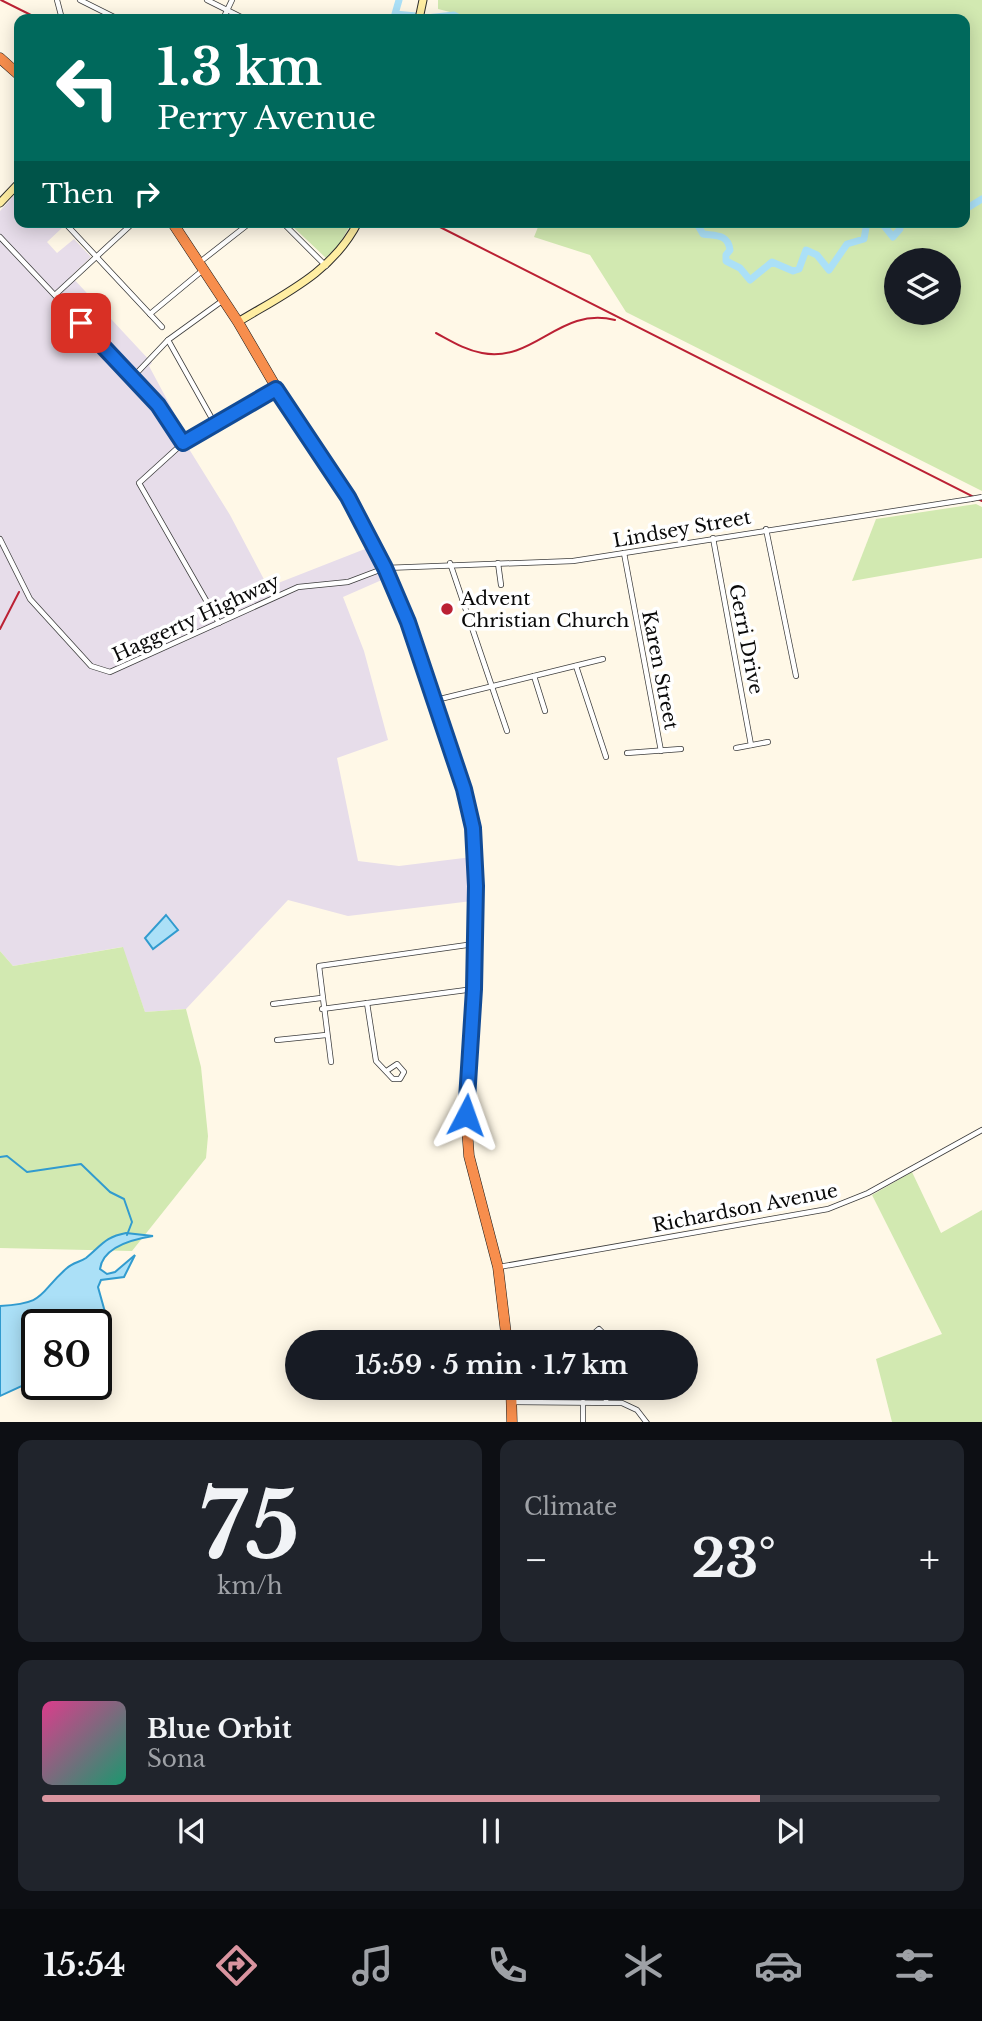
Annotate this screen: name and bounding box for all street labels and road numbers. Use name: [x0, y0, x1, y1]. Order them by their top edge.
street label: Lindsey Street: [611, 505, 754, 552]
street label: Haggerty Highway: [109, 569, 283, 667]
street label: Gerri Drive: [724, 582, 768, 696]
street label: Karen Street: [637, 609, 683, 732]
street label: Richardson Avenue: [650, 1179, 840, 1237]

